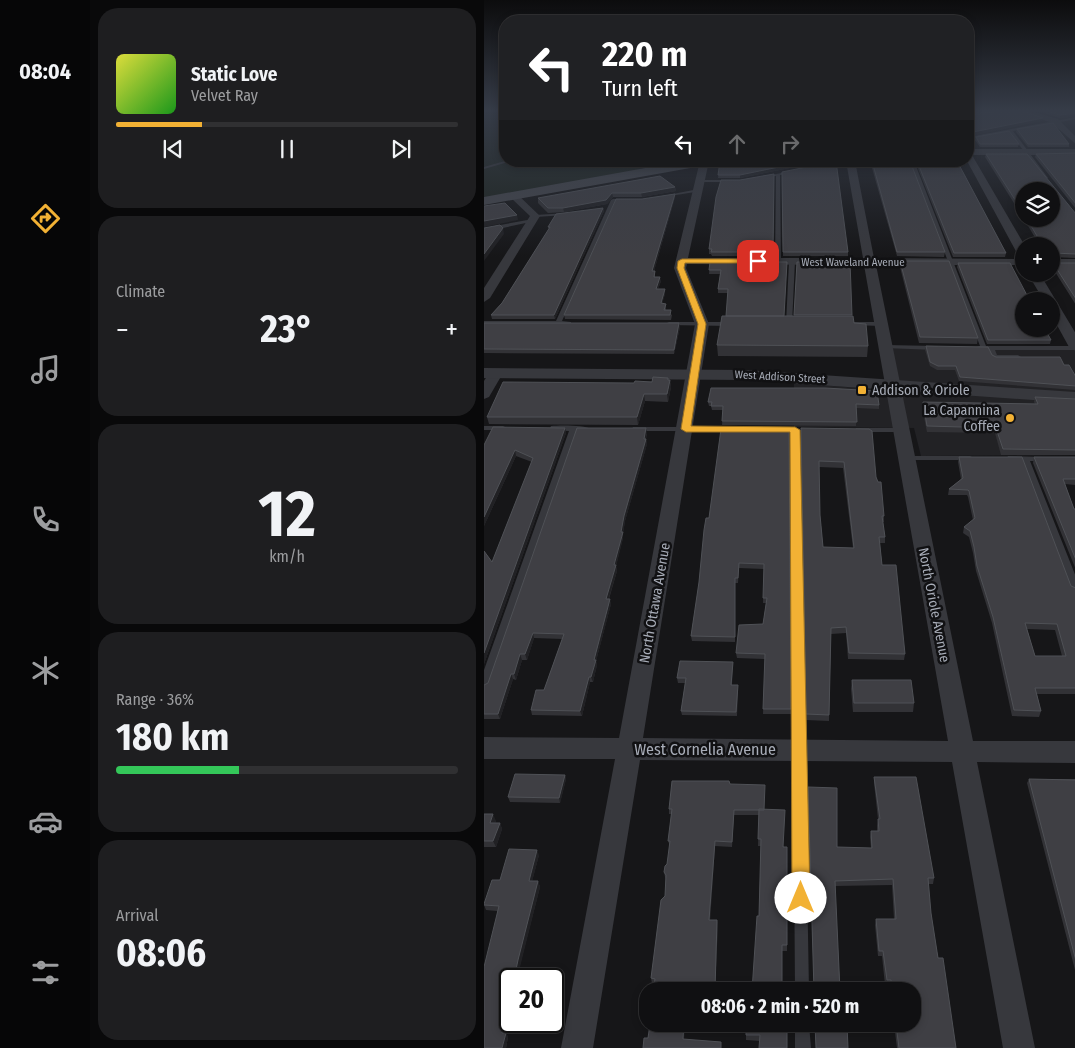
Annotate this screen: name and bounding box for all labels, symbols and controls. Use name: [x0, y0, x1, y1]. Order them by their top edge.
text: 220 m: [602, 33, 688, 75]
icon: left: [519, 35, 584, 100]
text: 08:04: [19, 58, 71, 85]
text: Static Love: [191, 63, 278, 86]
text: Turn left: [602, 75, 678, 102]
text: Velvet Ray: [191, 86, 258, 105]
icon: left: [670, 130, 698, 158]
icon: ahead: [723, 130, 751, 158]
icon: right: [776, 130, 804, 158]
icon: previous: [159, 135, 187, 163]
icon: pause: [273, 135, 301, 163]
icon: next: [387, 135, 415, 163]
map controls: [1015, 182, 1060, 337]
button: layers: [1015, 182, 1060, 227]
icon: directions: [28, 201, 63, 236]
button: +: [1015, 237, 1060, 282]
pin: [737, 240, 779, 282]
icon: arrive: [744, 247, 772, 275]
street label: West Waveland Avenue: [801, 256, 905, 269]
text: Climate: [116, 282, 165, 301]
button: −: [1015, 292, 1060, 337]
text: 23°: [260, 306, 314, 352]
text: −: [116, 313, 129, 346]
text: +: [445, 313, 458, 346]
icon: music: [28, 352, 63, 387]
street label: West Addison Street: [734, 368, 826, 386]
place label: Addison & Oriole: [872, 382, 970, 399]
marker: Addison & Oriole: [856, 384, 868, 396]
place label: La Capannina Coffee: [923, 402, 1000, 435]
marker: La Capannina Coffee: [1004, 412, 1016, 424]
text: 12: [258, 475, 316, 553]
icon: phone: [28, 502, 63, 537]
street label: North Ottawa Avenue: [636, 541, 674, 664]
street label: North Oriole Avenue: [915, 546, 953, 664]
text: km/h: [269, 547, 305, 566]
icon: climate: [28, 653, 63, 688]
text: Range · 36%: [116, 690, 194, 709]
text: 180 km: [116, 714, 229, 760]
street label: West Cornelia Avenue: [634, 740, 776, 759]
icon: car: [28, 804, 63, 839]
position arrow: [774, 871, 826, 923]
text: Arrival: [116, 906, 158, 925]
text: 08:06: [116, 930, 206, 976]
icon: filters: [28, 955, 63, 990]
speed limit sign: 20: [499, 968, 564, 1033]
text: 08:06 · 2 min · 520 m: [701, 995, 859, 1018]

